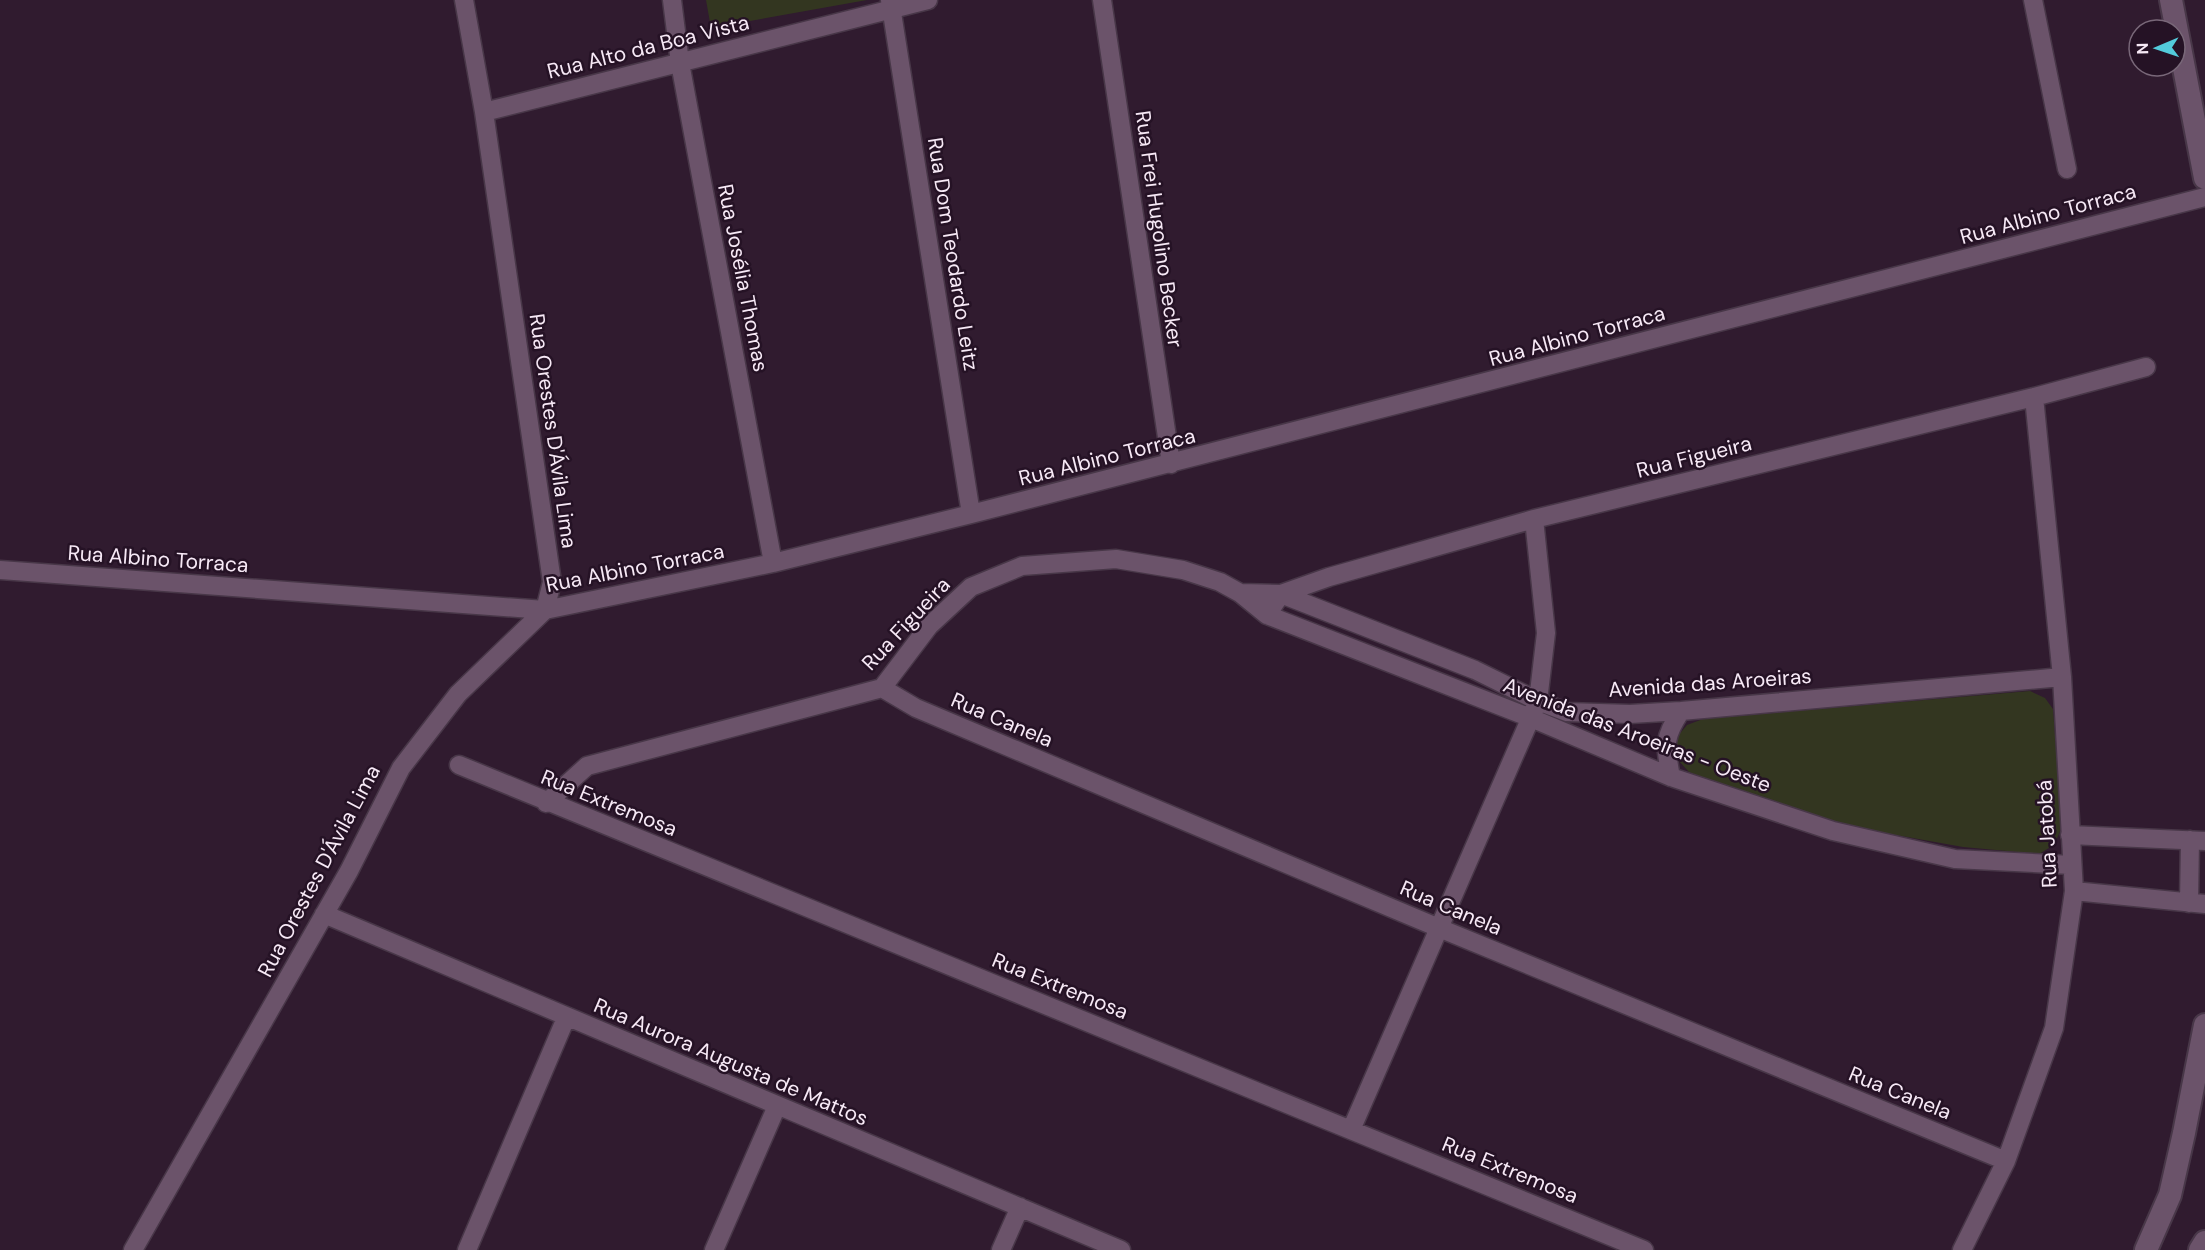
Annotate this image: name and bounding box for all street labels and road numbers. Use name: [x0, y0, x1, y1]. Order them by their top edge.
street label: Rua Alto da Boa Vista: [544, 8, 752, 86]
street label: Rua Frei Hugolino Becker: [1129, 109, 1190, 349]
street label: Rua Dom Teodardo Leitz: [921, 135, 985, 373]
street label: Rua Albino Torraca: [1957, 177, 2139, 251]
street label: Rua Josélia Thomas: [711, 182, 775, 374]
street label: Rua Albino Torraca: [1486, 299, 1668, 373]
street label: Rua Orestes D'Ávila Lima: [523, 312, 583, 550]
street label: Rua Albino Torraca: [1016, 422, 1198, 492]
street label: Rua Figueira: [1634, 429, 1754, 485]
street label: Rua Albino Torraca: [543, 537, 727, 599]
street label: Rua Albino Torraca: [67, 539, 249, 579]
street label: Rua Figueira: [856, 571, 956, 677]
street label: Avenida das Aroeiras: [1607, 662, 1813, 704]
street label: Avenida das Aroeiras - Oeste: [1499, 671, 1775, 799]
street label: Rua Canela: [947, 686, 1057, 754]
street label: Rua Orestes D'Ávila Lima: [251, 760, 387, 982]
street label: Rua Extremosa: [537, 763, 681, 843]
street label: Rua Jatobá: [2030, 779, 2064, 889]
street label: Rua Canela: [1396, 874, 1506, 942]
street label: Rua Extremosa: [988, 946, 1132, 1026]
street label: Rua Aurora Augusta de Mattos: [590, 991, 872, 1133]
street label: Rua Canela: [1845, 1060, 1955, 1126]
street label: Rua Extremosa: [1438, 1130, 1582, 1210]

